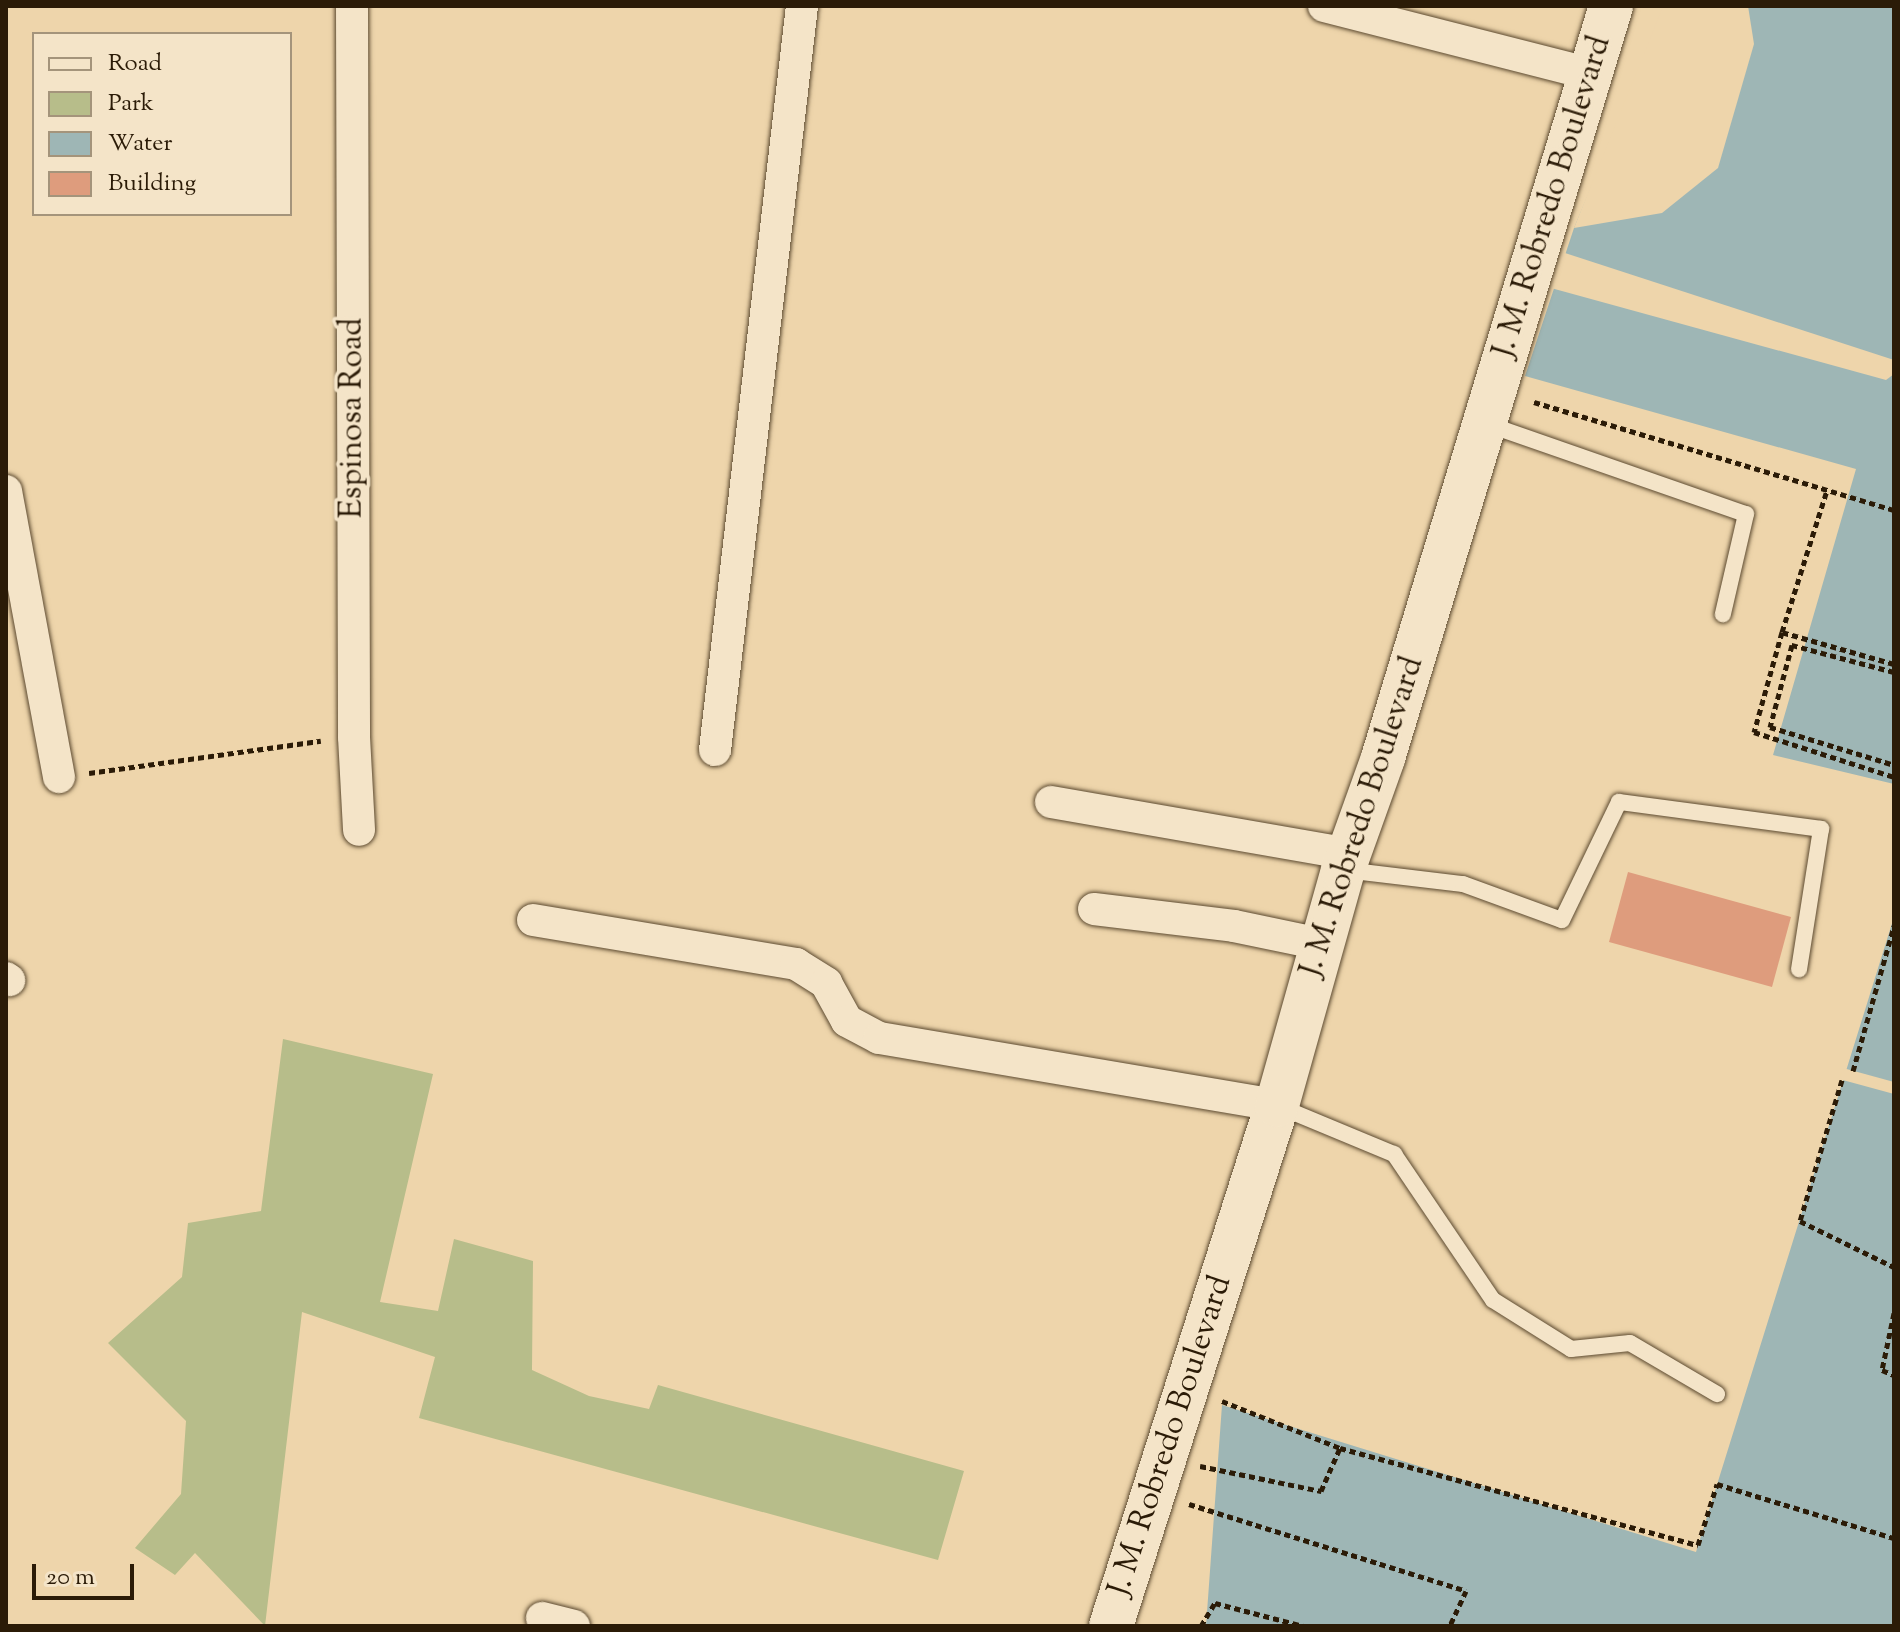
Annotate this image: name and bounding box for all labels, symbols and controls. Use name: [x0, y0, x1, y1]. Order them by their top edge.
street label: J. M. Robredo Boulevard: [1486, 31, 1620, 363]
legend: [32, 32, 292, 216]
text: Road: [108, 47, 162, 81]
text: Park: [108, 87, 154, 121]
text: Water: [108, 127, 172, 161]
text: Building: [108, 167, 196, 201]
street label: Espinosa Road: [334, 318, 372, 518]
street label: J. M. Robredo Boulevard: [1293, 652, 1433, 982]
street label: J. M. Robredo Boulevard: [1101, 1271, 1241, 1601]
scale bar: [36, 1548, 138, 1598]
text: 20 m: [46, 1561, 95, 1595]

